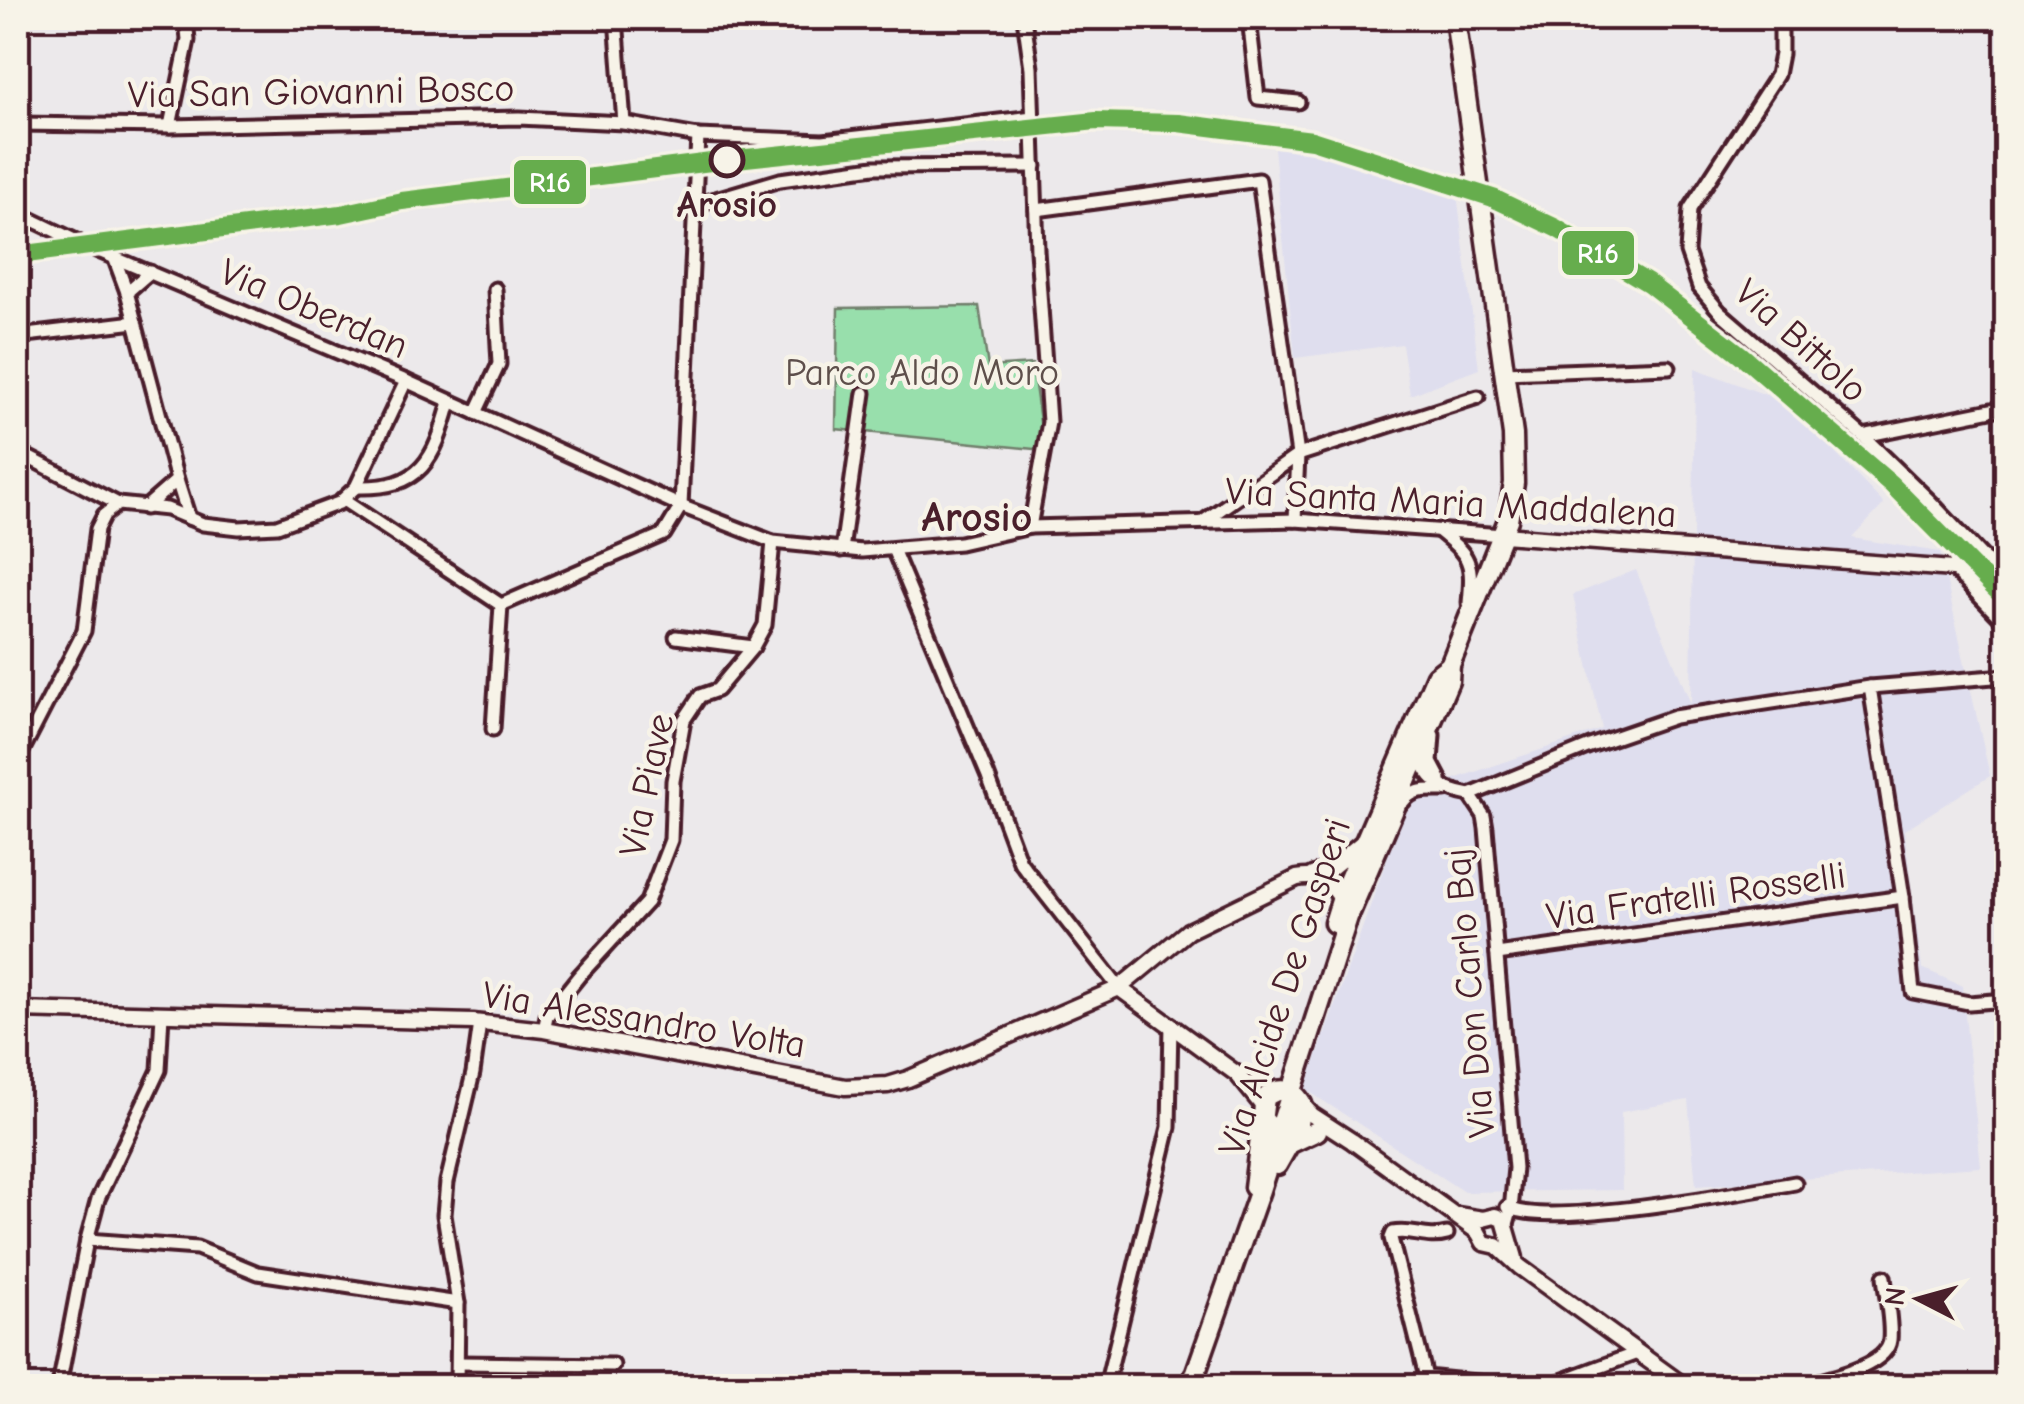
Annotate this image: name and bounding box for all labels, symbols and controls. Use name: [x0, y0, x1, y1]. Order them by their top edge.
street label: Via San Giovanni Bosco: [127, 67, 515, 117]
marker: Arosio: [710, 143, 744, 177]
line badge: R16: [512, 158, 588, 206]
text: R16: [529, 167, 571, 199]
place label: Arosio: [677, 183, 777, 227]
line badge: R16: [1560, 229, 1636, 277]
text: R16: [1577, 238, 1619, 270]
street label: Via Oberdan: [213, 250, 415, 368]
street label: Via Bittolo: [1726, 270, 1876, 412]
park label: Parco Aldo Moro: [785, 351, 1059, 395]
street label: Via Santa Maria Maddalena: [1224, 469, 1678, 537]
district label: Arosio: [921, 493, 1033, 542]
street label: Via Piave: [610, 710, 684, 860]
street label: Via Alcide De Gasperi: [1210, 813, 1360, 1161]
street label: Via Don Carlo Baj: [1435, 846, 1505, 1140]
street label: Via Fratelli Rosselli: [1544, 853, 1848, 939]
street label: Via Alessandro Volta: [480, 973, 808, 1067]
north arrow: [1869, 1249, 1969, 1349]
text: N: [1878, 1286, 1912, 1307]

